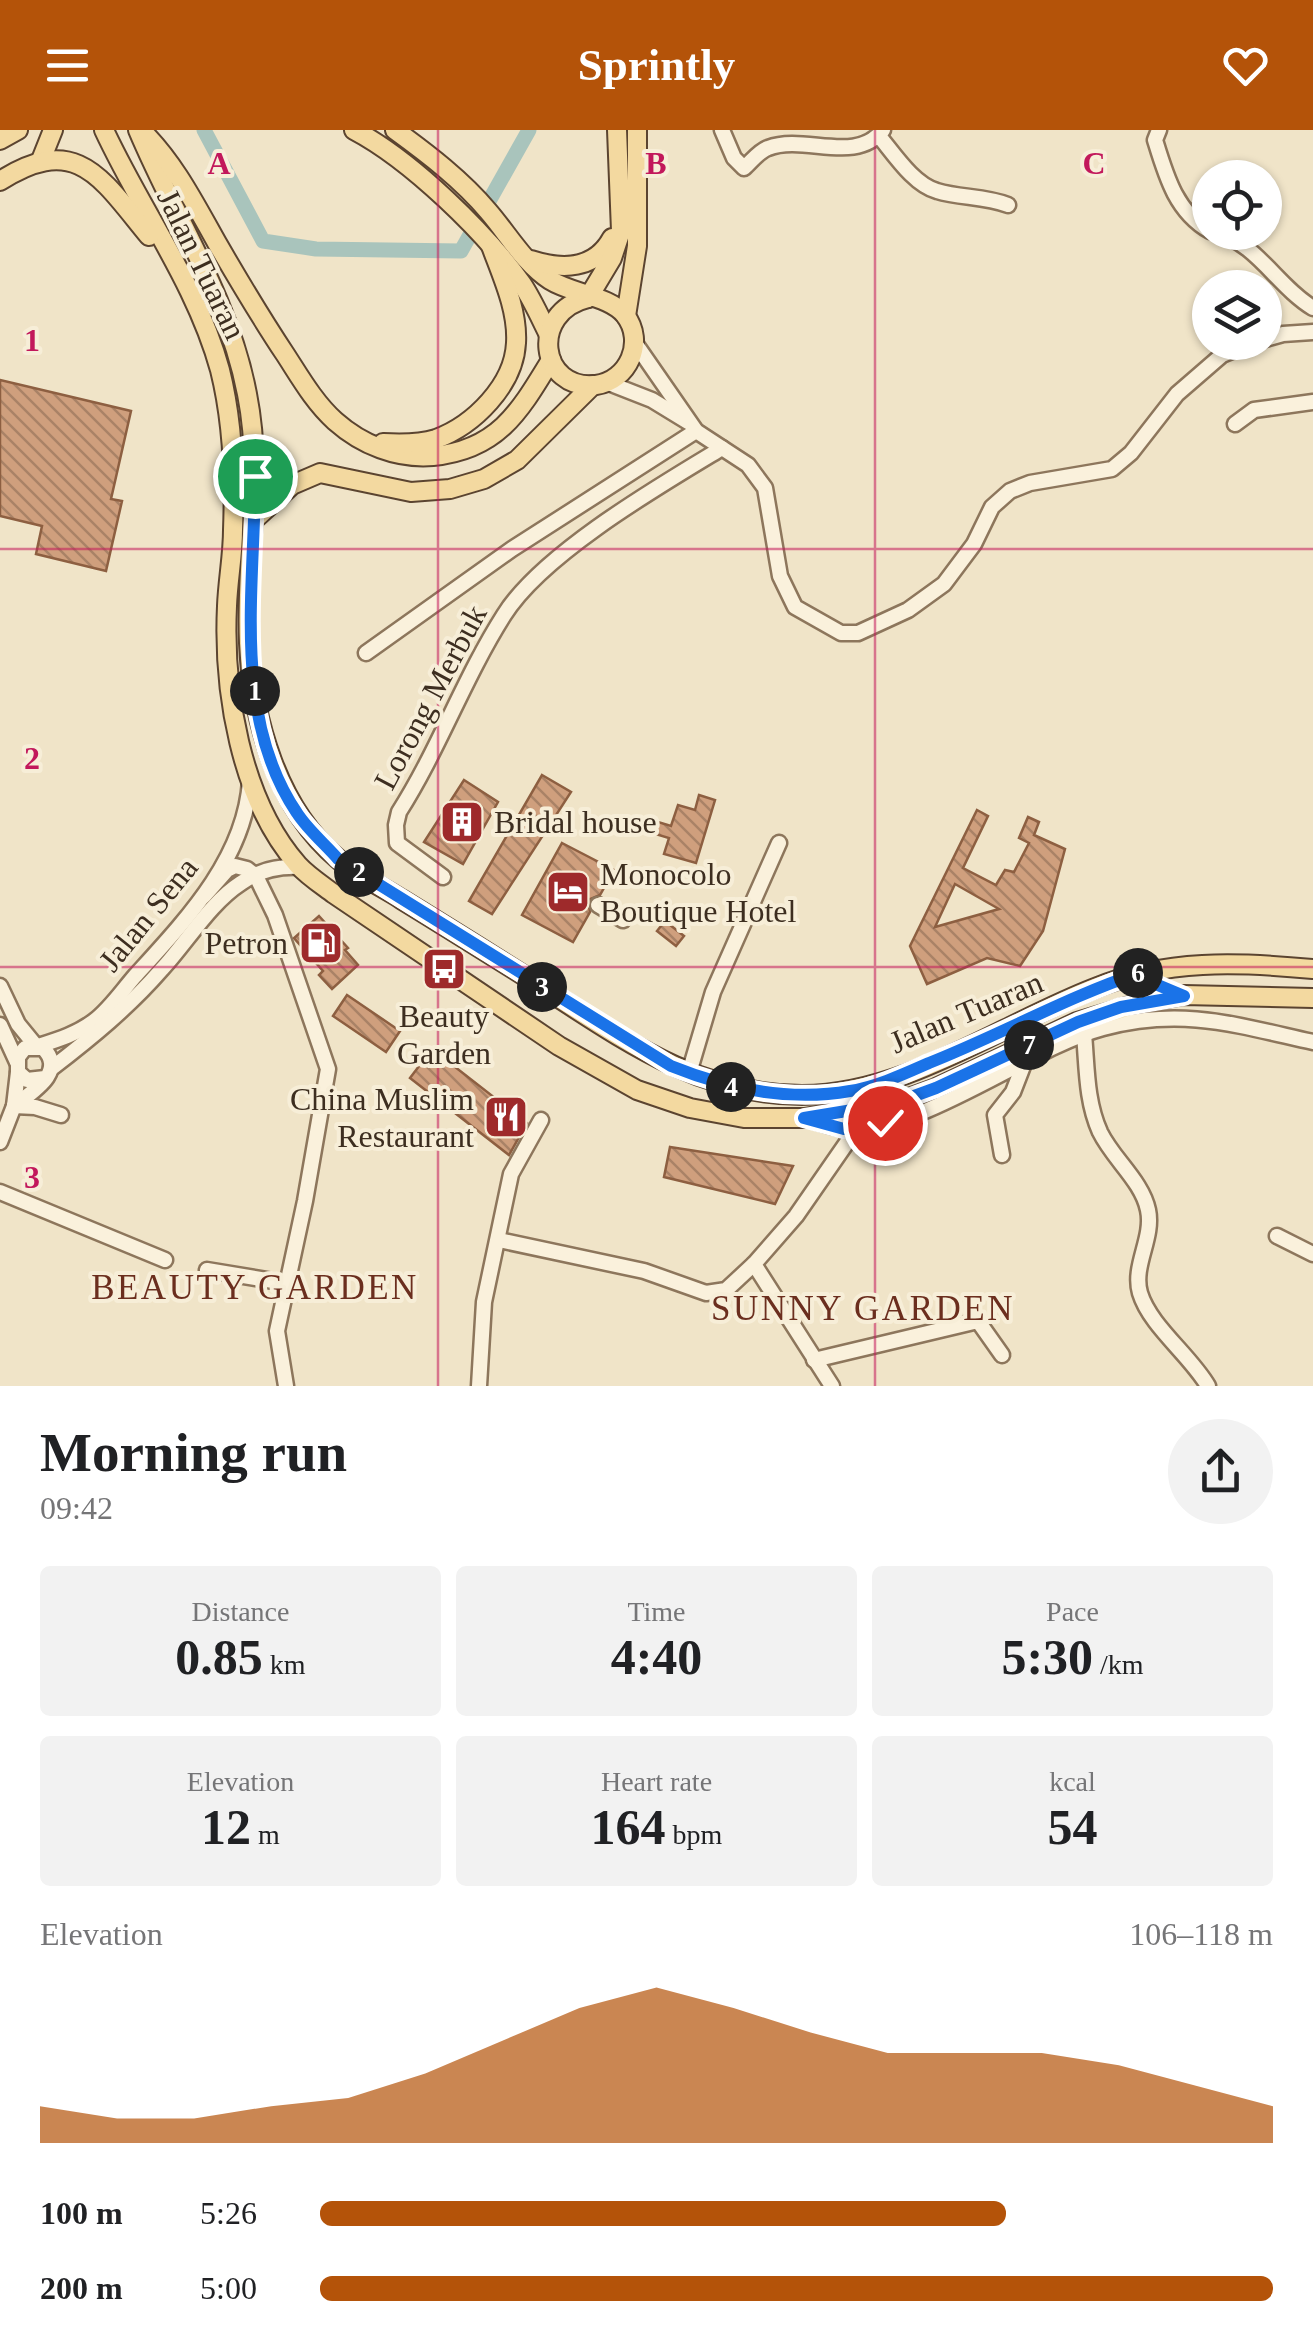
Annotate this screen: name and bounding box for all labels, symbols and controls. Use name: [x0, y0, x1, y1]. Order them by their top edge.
icon: menu: [40, 38, 95, 93]
icon: heart: [1218, 38, 1273, 93]
text: Sprintly: [578, 40, 735, 90]
text: A: [207, 145, 231, 181]
text: B: [645, 145, 667, 181]
text: C: [1082, 145, 1106, 181]
map controls: [1192, 160, 1282, 360]
button: locate: [1192, 160, 1282, 250]
street label: Jalan Tuaran: [150, 183, 254, 345]
button: layers: [1192, 270, 1282, 360]
text: 1: [24, 322, 40, 358]
pin: [213, 434, 298, 519]
icon: arrive: [228, 449, 283, 504]
street label: Lorong Merbuk: [366, 599, 494, 795]
pin: 1: [230, 666, 280, 716]
text: 1: [248, 675, 262, 706]
text: 2: [24, 740, 40, 776]
building icon: Bridal house: [439, 799, 485, 845]
place label: Bridal house: [494, 804, 657, 840]
pin: 2: [334, 847, 384, 897]
street label: Jalan Sena: [91, 850, 205, 978]
text: 2: [352, 856, 366, 887]
place label: Monocolo Boutique Hotel: [600, 856, 797, 929]
hotel icon: Monocolo Boutique Hotel: [545, 869, 591, 915]
fuel station icon: Petron: [298, 920, 344, 966]
place label: Petron: [204, 925, 288, 961]
bus stop icon: Beauty Garden: [421, 946, 467, 992]
pin: 6: [1113, 948, 1163, 998]
text: 6: [1131, 957, 1145, 988]
pin: 3: [517, 962, 567, 1012]
street label: Jalan Tuaran: [884, 964, 1048, 1060]
text: 3: [535, 971, 549, 1002]
place label: Beauty Garden: [397, 998, 491, 1071]
pin: 7: [1004, 1020, 1054, 1070]
text: 7: [1022, 1029, 1036, 1060]
pin: 4: [706, 1062, 756, 1112]
text: 4: [724, 1071, 738, 1102]
place label: China Muslim Restaurant: [290, 1081, 474, 1154]
pin: [843, 1081, 928, 1166]
restaurant icon: China Muslim Restaurant: [483, 1094, 529, 1140]
icon: check: [858, 1096, 913, 1151]
text: 3: [24, 1159, 40, 1195]
district label: BEAUTY GARDEN: [91, 1268, 419, 1307]
district label: SUNNY GARDEN: [711, 1289, 1015, 1328]
button: share: [1168, 1419, 1273, 1524]
text: Morning run: [40, 1422, 347, 1483]
text: 09:42: [40, 1490, 113, 1526]
text: Distance: [192, 1596, 289, 1627]
text: Time: [627, 1596, 686, 1627]
text: Pace: [1046, 1596, 1099, 1627]
text: 0.85: [175, 1629, 263, 1685]
text: 4:40: [611, 1629, 702, 1685]
text: 5:30: [1001, 1629, 1093, 1685]
text: km: [263, 1649, 306, 1680]
text: /km: [1093, 1649, 1144, 1680]
text: Elevation: [187, 1766, 294, 1797]
text: Heart rate: [601, 1766, 712, 1797]
text: kcal: [1049, 1766, 1096, 1797]
text: 12: [201, 1799, 251, 1855]
text: 164: [591, 1799, 666, 1855]
text: 54: [1048, 1799, 1098, 1855]
text: m: [251, 1819, 280, 1850]
text: bpm: [666, 1819, 722, 1850]
text: Elevation: [40, 1916, 163, 1952]
text: 106–118 m: [1129, 1916, 1273, 1952]
text: 100 m: [40, 2195, 123, 2231]
text: 5:26: [200, 2195, 257, 2231]
text: 200 m: [40, 2270, 123, 2306]
text: 5:00: [200, 2270, 257, 2306]

